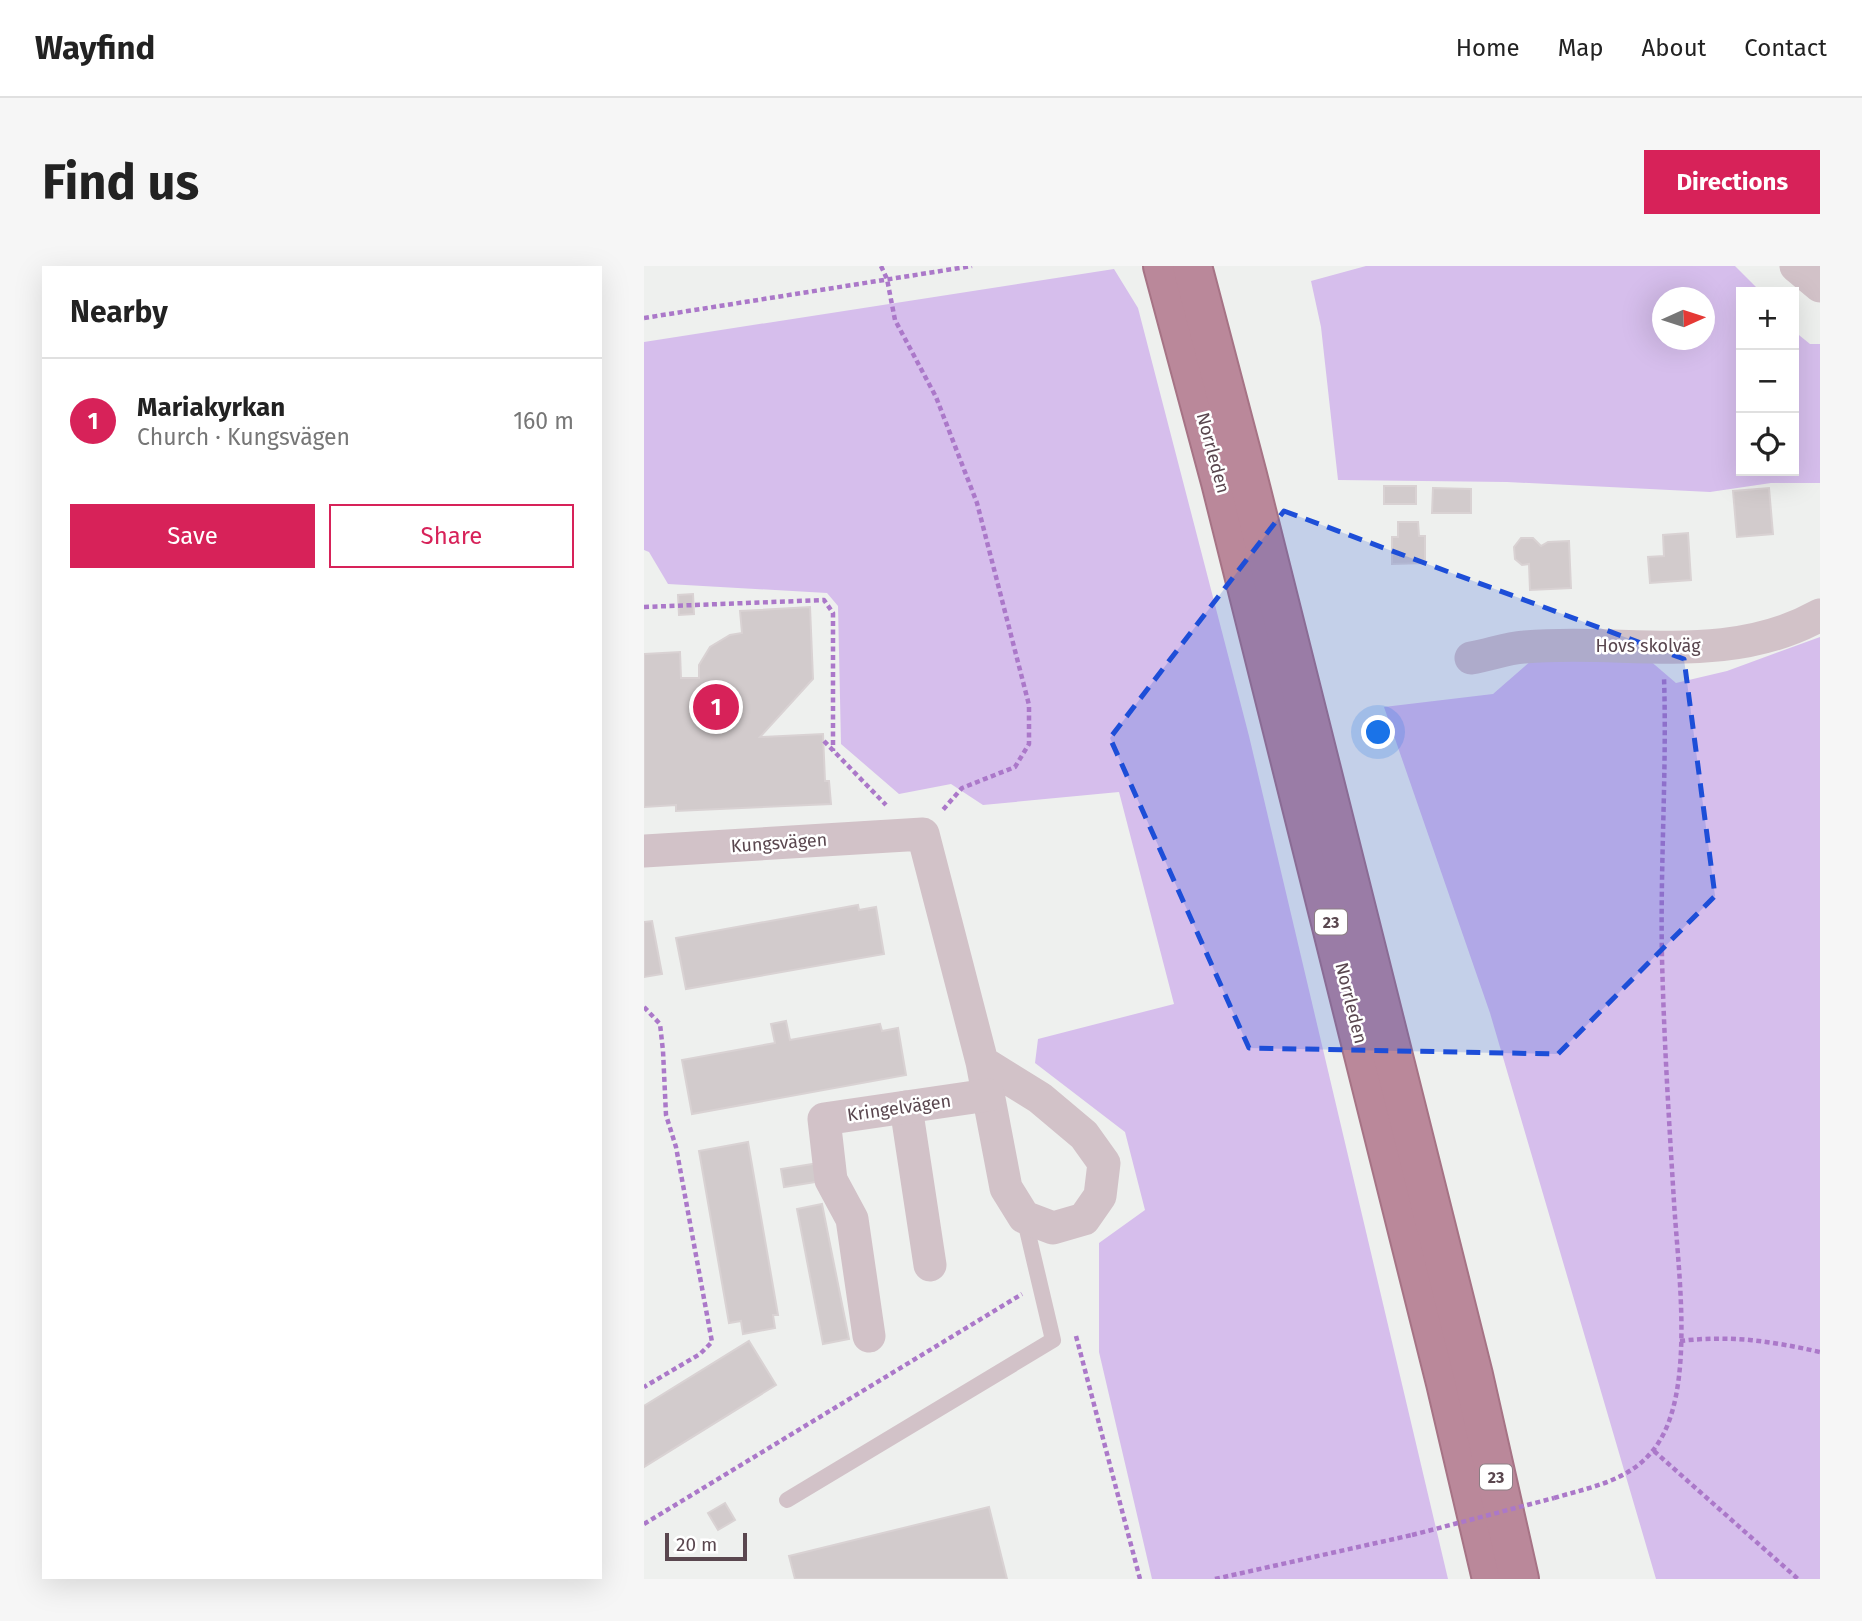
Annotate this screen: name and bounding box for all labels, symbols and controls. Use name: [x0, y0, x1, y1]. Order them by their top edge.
text: Wayfind: [35, 28, 155, 68]
text: Home: [1456, 34, 1520, 62]
text: Map: [1558, 34, 1604, 62]
text: About: [1642, 34, 1706, 62]
text: Contact: [1744, 34, 1827, 62]
button: Directions: [1644, 150, 1820, 214]
text: Find us: [42, 153, 199, 212]
north arrow: [1652, 287, 1715, 350]
map controls: [1736, 287, 1799, 476]
button: +: [1736, 287, 1799, 350]
text: Nearby: [70, 294, 168, 330]
button: −: [1736, 350, 1799, 413]
text: Mariakyrkan: [137, 392, 285, 423]
text: 1: [88, 407, 98, 435]
text: 160 m: [513, 407, 574, 435]
street label: Norrleden: [1192, 410, 1234, 496]
button: locate: [1736, 413, 1799, 476]
text: Church · Kungsvägen: [137, 423, 350, 451]
button: Save: [70, 504, 315, 568]
button: Share: [329, 504, 574, 568]
street label: Hovs skolväg: [1595, 635, 1701, 657]
pin: 1: [693, 681, 739, 733]
your location: [1361, 715, 1395, 749]
street label: Kungsvägen: [730, 829, 828, 857]
road number: 23: [1315, 909, 1347, 934]
street label: Norrleden: [1330, 960, 1372, 1046]
street label: Kringelvägen: [846, 1090, 952, 1126]
road number: 23: [1480, 1464, 1512, 1490]
scale bar: [665, 1530, 747, 1562]
text: 20 m: [676, 1533, 717, 1556]

